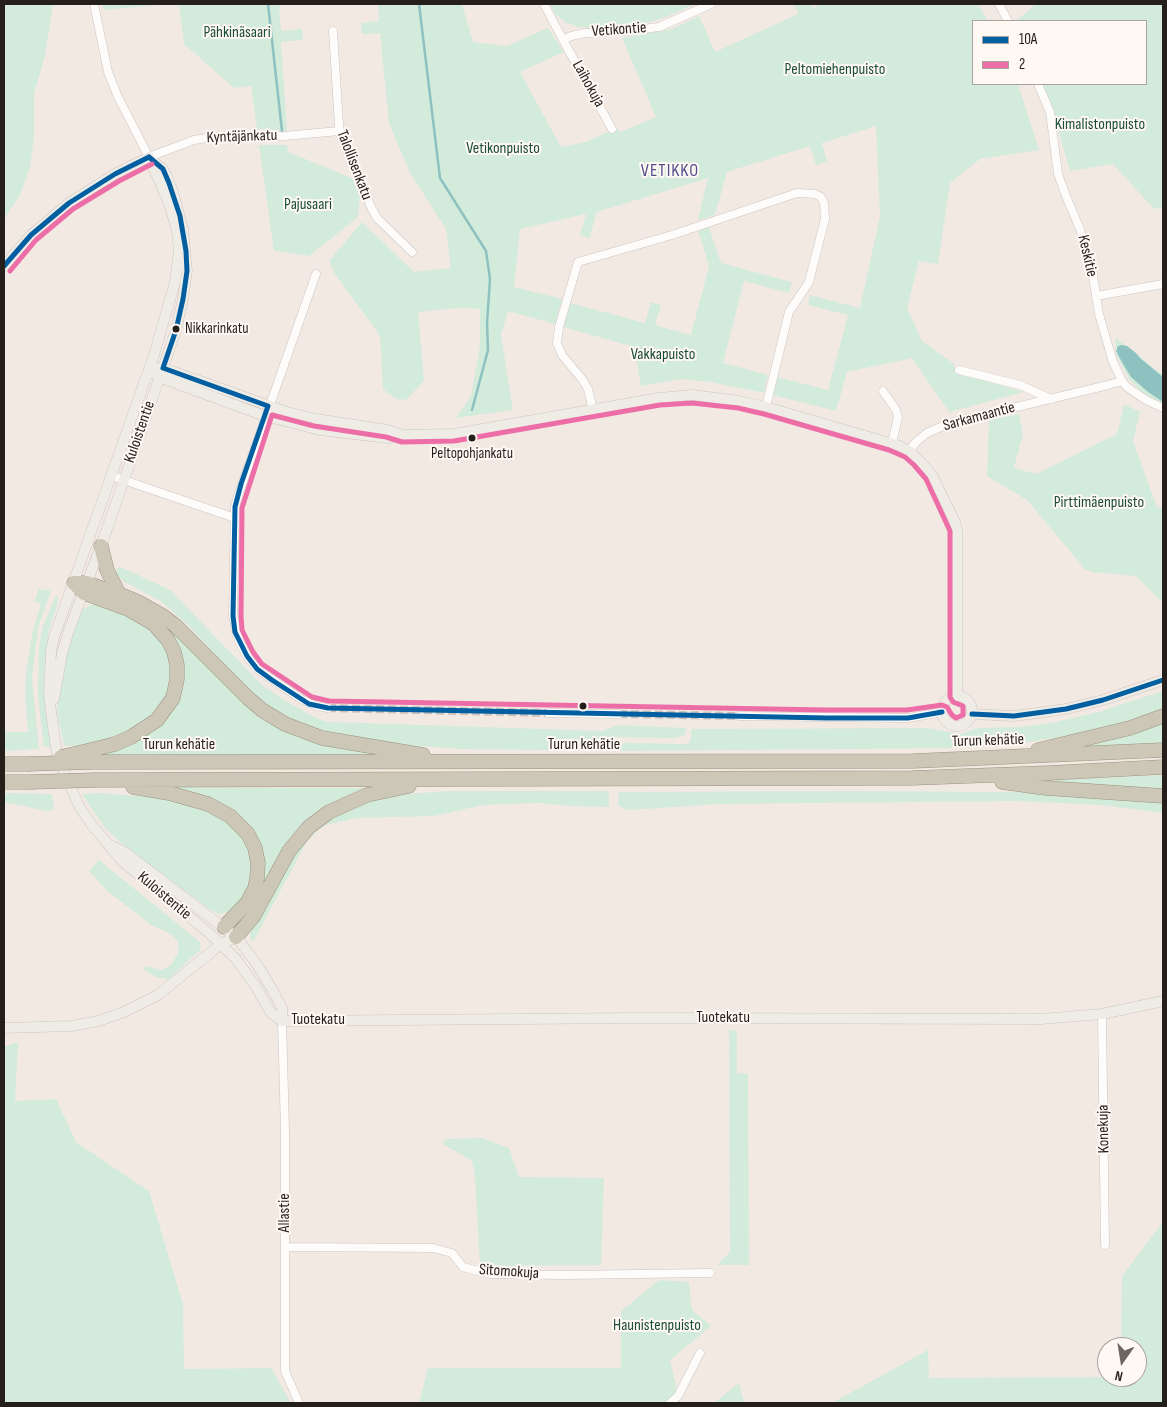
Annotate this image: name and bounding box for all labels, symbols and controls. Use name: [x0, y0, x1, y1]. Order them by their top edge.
street label: Vetikontie: [591, 19, 647, 41]
legend: [972, 20, 1147, 85]
park label: Pähkinäsaari: [203, 23, 271, 43]
text: 10A: [1019, 30, 1037, 49]
text: 2: [1019, 55, 1025, 74]
street label: Laihokuja: [567, 57, 609, 111]
park label: Peltomiehenpuisto: [785, 60, 885, 80]
park label: Kimalistonpuisto: [1055, 115, 1145, 135]
street label: Kyntäjänkatu: [206, 126, 278, 148]
street label: Talollisenkatu: [332, 127, 376, 203]
park label: Vetikonpuisto: [466, 139, 540, 159]
district label: VETIKKO: [640, 160, 700, 182]
park label: Pajusaari: [284, 195, 332, 215]
street label: Keskitie: [1073, 233, 1101, 279]
place label: Nikkarinkatu: [185, 320, 249, 338]
marker: Nikkarinkatu: [171, 324, 181, 334]
park label: Vakkapuisto: [631, 345, 695, 365]
street label: Kuloistentie: [120, 398, 160, 466]
street label: Sarkamaantie: [941, 398, 1017, 436]
marker: Peltopohjankatu: [467, 433, 477, 443]
place label: Peltopohjankatu: [431, 445, 513, 463]
park label: Pirttimäenpuisto: [1054, 493, 1144, 513]
unlabelled marker: [578, 701, 588, 711]
street label: Turun kehätie: [952, 730, 1024, 752]
street label: Turun kehätie: [143, 735, 215, 755]
street label: Turun kehätie: [548, 735, 620, 755]
street label: Kuloistentie: [133, 868, 195, 924]
street label: Tuotekatu: [696, 1008, 750, 1028]
street label: Tuotekatu: [291, 1010, 345, 1030]
street label: Konekuja: [1094, 1104, 1114, 1154]
street label: Allastie: [275, 1193, 295, 1233]
street label: Sitomokuja: [478, 1260, 540, 1284]
park label: Haunistenpuisto: [613, 1316, 701, 1336]
north arrow: [1097, 1337, 1147, 1387]
text: N: [1113, 1367, 1124, 1385]

